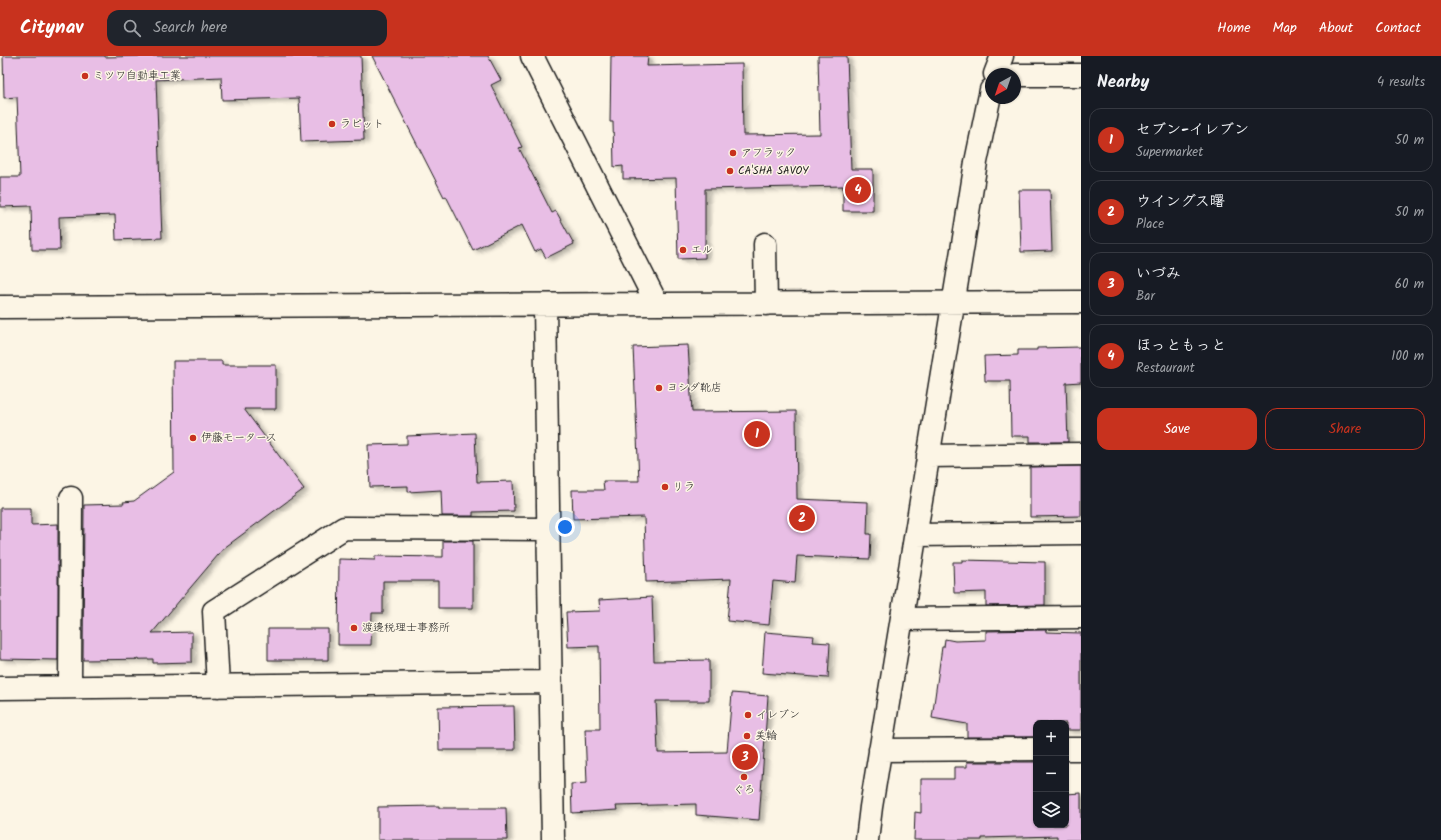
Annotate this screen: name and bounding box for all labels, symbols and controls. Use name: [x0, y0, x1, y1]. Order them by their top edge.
search box: [107, 10, 387, 46]
text: Citynav: [20, 13, 83, 43]
text: Search here: [153, 16, 227, 40]
icon: search: [121, 17, 143, 39]
text: Home: [1217, 17, 1251, 39]
text: Map: [1273, 17, 1297, 39]
text: About: [1319, 17, 1353, 39]
text: Contact: [1375, 17, 1421, 39]
place label: ミツワ自動車工業: [93, 67, 181, 85]
north arrow: [985, 68, 1021, 104]
text: Nearby: [1097, 69, 1149, 96]
marker: ミツワ自動車工業: [80, 71, 90, 81]
text: 4 results: [1377, 72, 1425, 93]
place label: ラビット: [340, 115, 384, 133]
text: セブン-イレブン: [1136, 118, 1249, 142]
marker: ラビット: [327, 119, 337, 129]
text: 1: [1109, 130, 1113, 151]
text: 50 m: [1395, 130, 1424, 151]
text: Supermarket: [1136, 142, 1203, 163]
place label: アフラック: [741, 144, 796, 162]
marker: アフラック: [728, 148, 738, 158]
place label: CA'SHA SAVOY: [738, 162, 809, 180]
marker: CA'SHA SAVOY: [725, 166, 735, 176]
pin: 4: [845, 175, 871, 205]
text: ウイングス曙: [1136, 190, 1225, 214]
text: 2: [1107, 202, 1115, 223]
text: 50 m: [1395, 202, 1424, 223]
text: Place: [1136, 214, 1164, 235]
place label: エル: [691, 241, 713, 259]
marker: エル: [678, 245, 688, 255]
text: いづみ: [1136, 262, 1181, 286]
text: 3: [1107, 274, 1115, 295]
text: 60 m: [1395, 274, 1424, 295]
text: Bar: [1136, 286, 1155, 307]
text: ほっともっと: [1136, 334, 1226, 358]
text: 4: [1107, 346, 1115, 367]
text: 100 m: [1391, 346, 1424, 367]
text: Restaurant: [1136, 358, 1195, 379]
place label: ヨシダ靴店: [667, 379, 722, 397]
marker: ヨシダ靴店: [654, 383, 664, 393]
button: Save: [1097, 408, 1257, 450]
button: Share: [1265, 408, 1425, 450]
pin: 1: [744, 419, 770, 449]
place label: 伊藤モータース: [201, 429, 277, 447]
marker: 伊藤モータース: [188, 433, 198, 443]
place label: リラ: [673, 478, 695, 496]
marker: リラ: [660, 482, 670, 492]
pin: 2: [789, 503, 815, 533]
your location: [555, 517, 575, 537]
place label: 渡邊税理士事務所: [362, 619, 450, 637]
marker: 渡邊税理士事務所: [349, 623, 359, 633]
place label: イレブン: [756, 706, 800, 724]
marker: イレブン: [743, 710, 753, 720]
map controls: [1033, 720, 1069, 828]
button: +: [1033, 720, 1069, 756]
place label: 美輪: [755, 727, 777, 745]
marker: 美輪: [742, 731, 752, 741]
pin: 3: [732, 742, 758, 772]
button: −: [1033, 756, 1069, 792]
marker: ぐろ: [739, 772, 749, 782]
place label: ぐろ: [733, 781, 755, 799]
button: layers: [1033, 792, 1069, 828]

